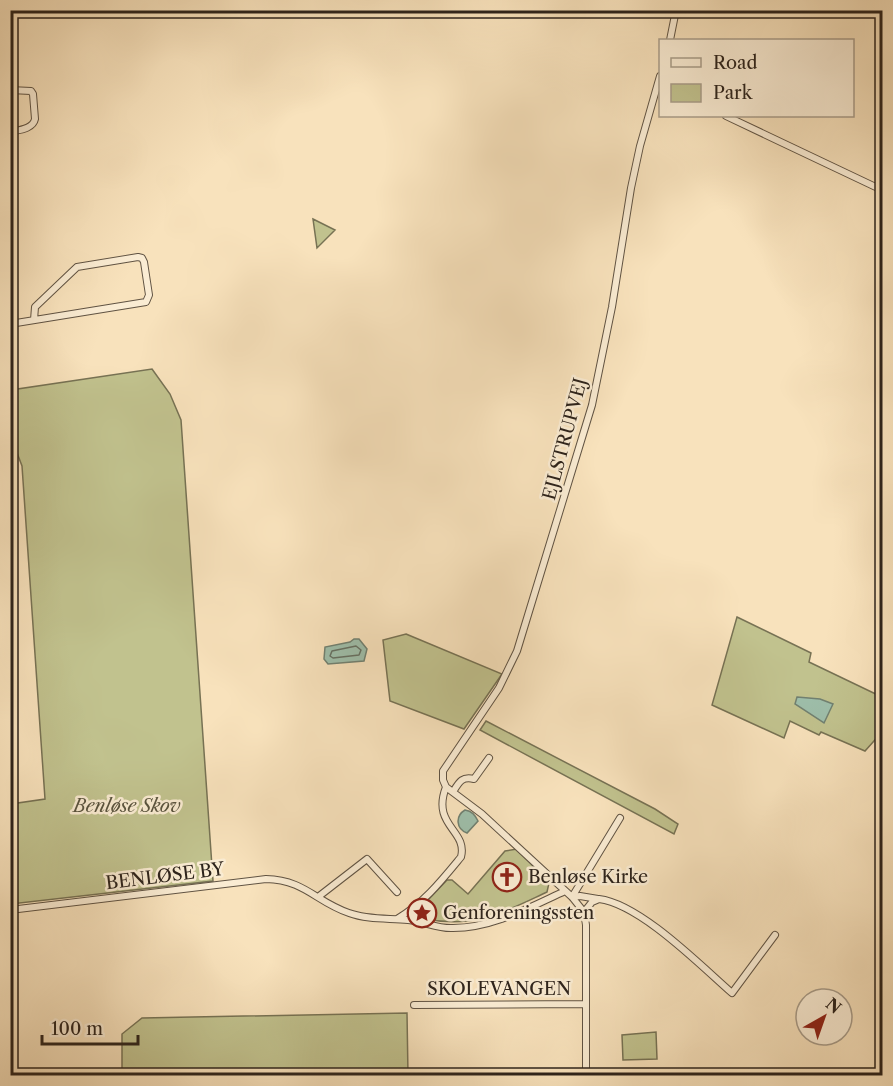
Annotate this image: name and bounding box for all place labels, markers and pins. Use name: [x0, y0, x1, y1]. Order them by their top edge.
church icon: Benløse Kirke: [491, 861, 523, 893]
place label: Benløse Kirke: [528, 866, 648, 888]
place icon: Genforeningssten: [406, 897, 438, 929]
place label: Genforeningssten: [443, 902, 594, 924]

